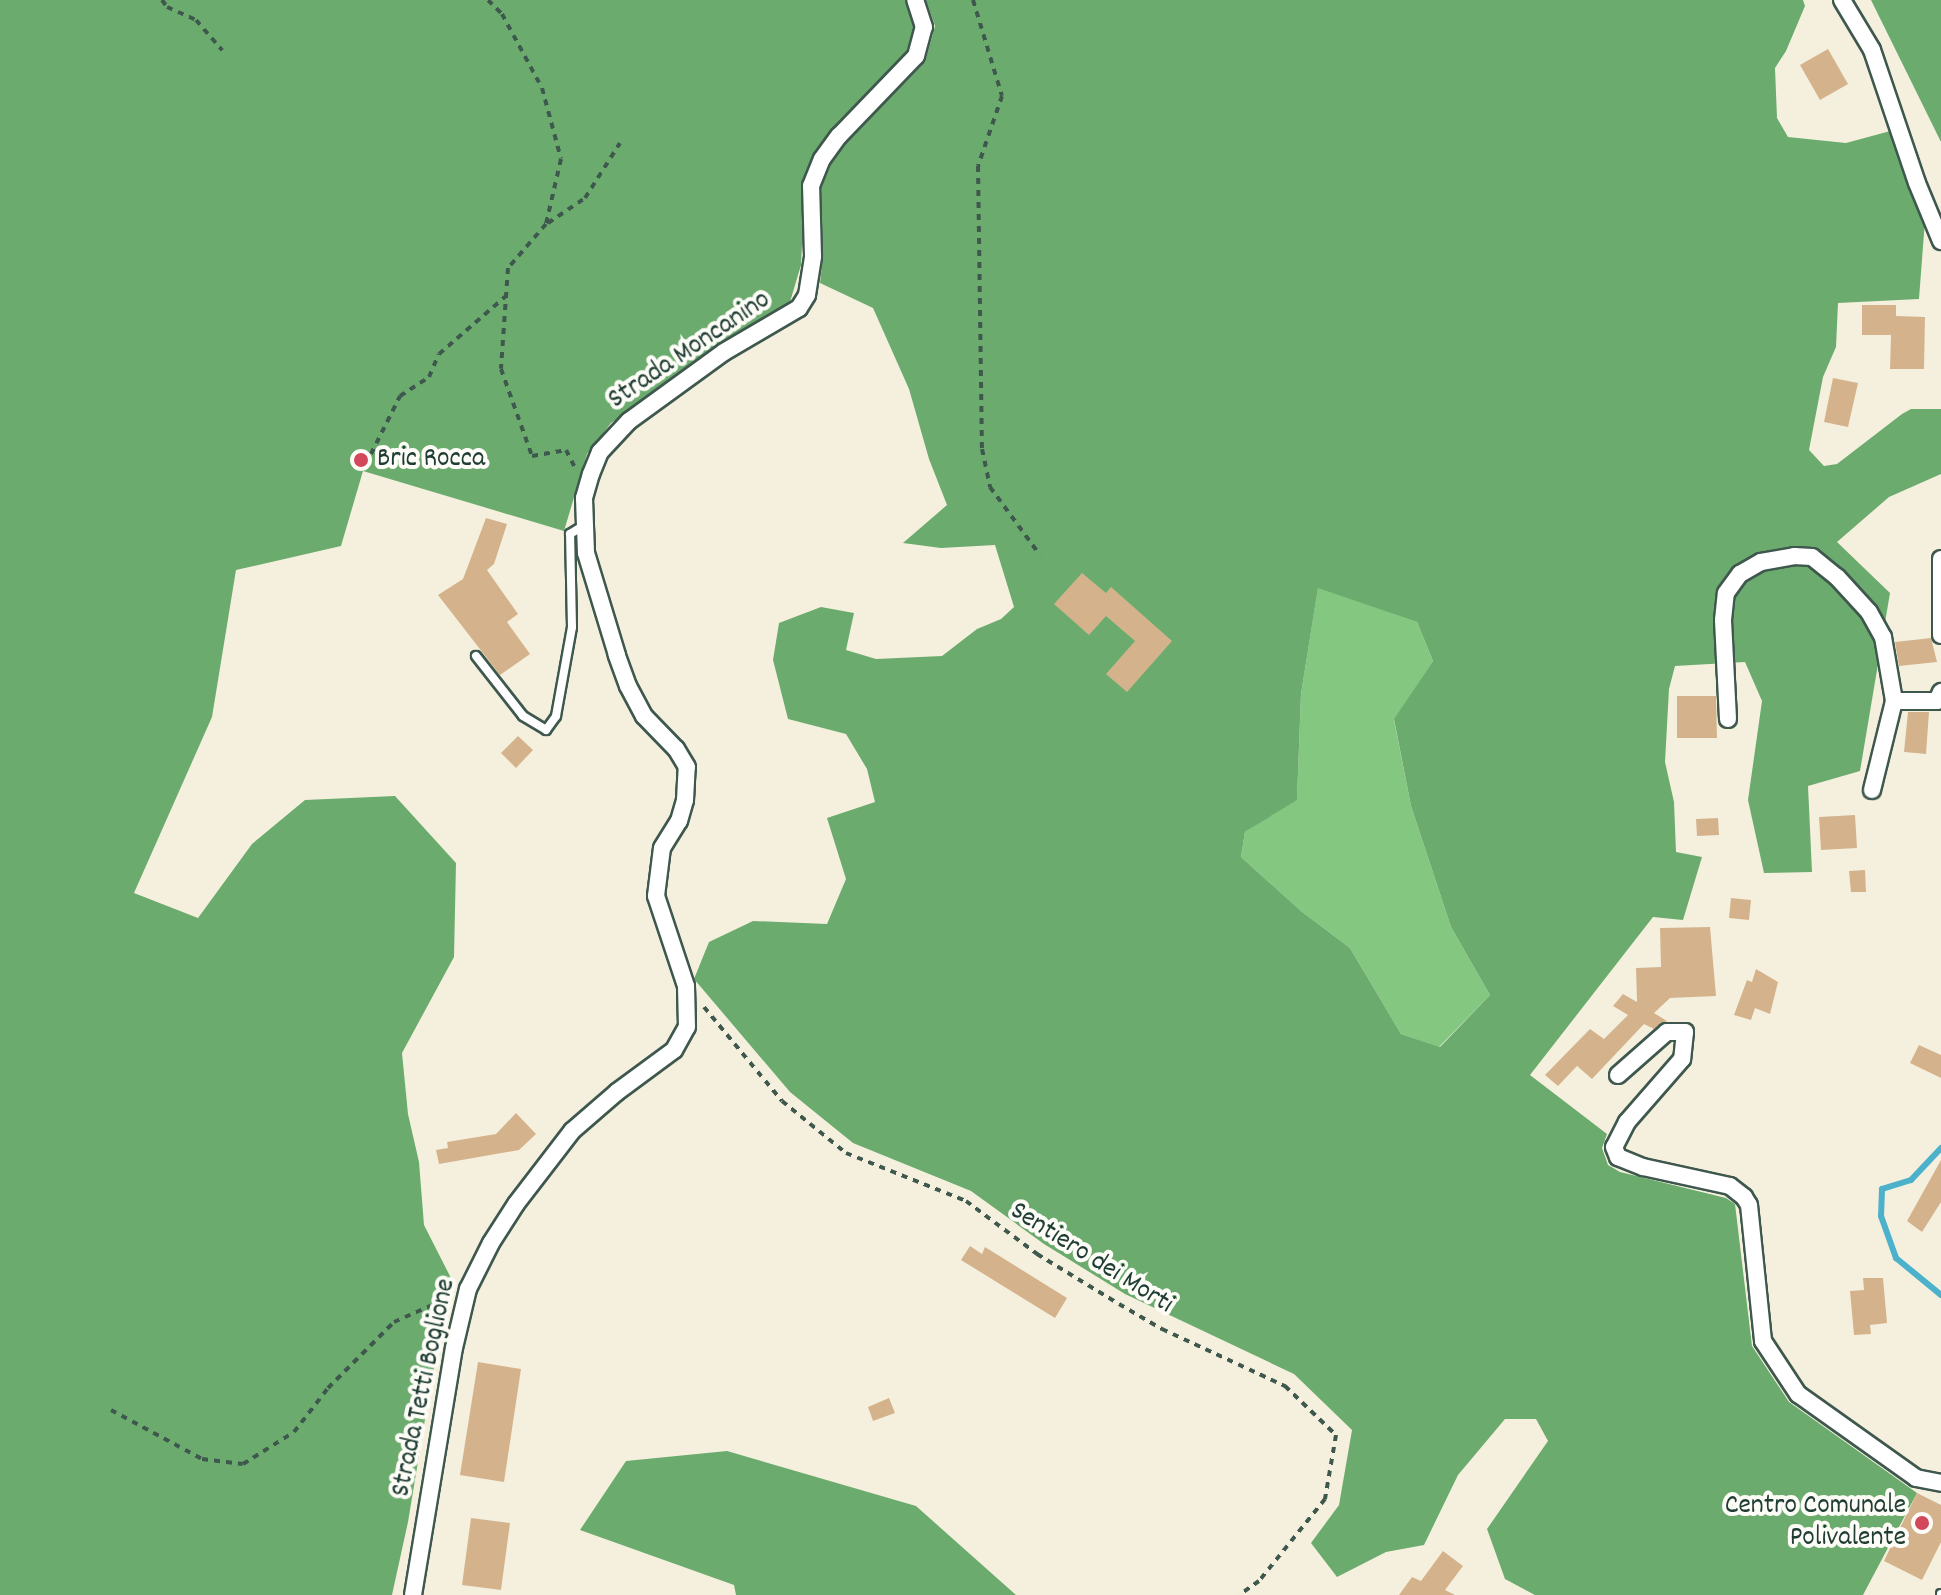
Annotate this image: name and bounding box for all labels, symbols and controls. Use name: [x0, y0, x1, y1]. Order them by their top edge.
street label: Strada Moncanino: [602, 284, 778, 418]
place label: Bric Rocca: [377, 443, 485, 477]
marker: Bric Rocca: [352, 451, 370, 469]
street label: Sentiero dei Morti: [1003, 1195, 1179, 1323]
street label: Strada Tetti Boglione: [385, 1276, 465, 1500]
place label: Centro Comunale Polivalente: [1725, 1490, 1906, 1556]
marker: Centro Comunale Polivalente: [1913, 1514, 1931, 1532]

